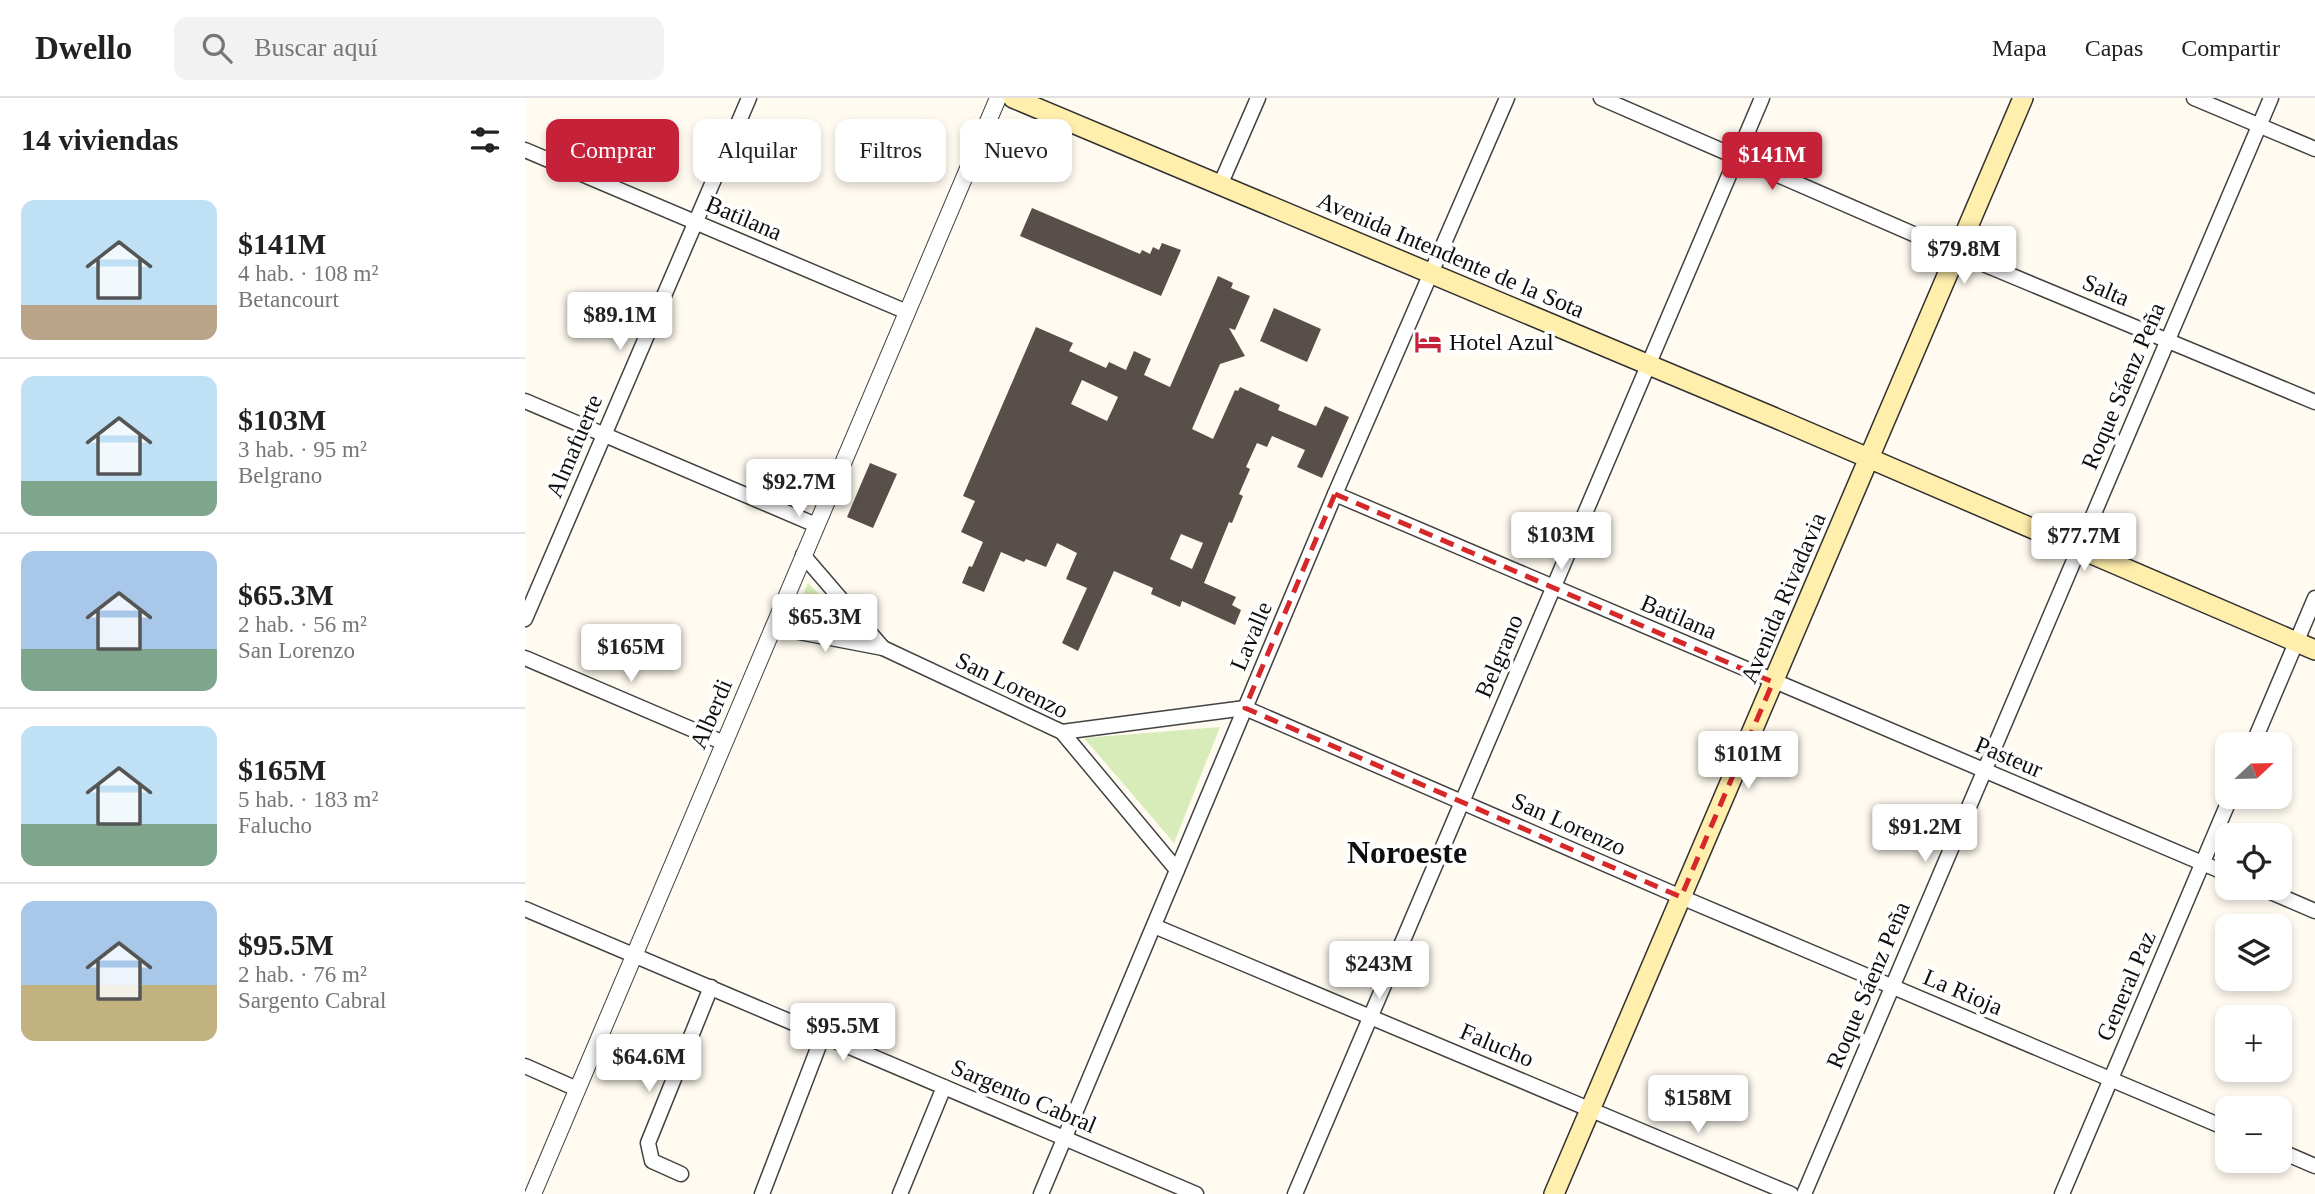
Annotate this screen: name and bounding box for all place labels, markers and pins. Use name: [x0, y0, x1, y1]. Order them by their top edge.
pin: $141M: [1723, 132, 1821, 192]
pin: $79.8M: [1907, 226, 2021, 286]
pin: $89.1M: [563, 292, 677, 352]
hotel icon: Hotel Azul: [1413, 327, 1443, 357]
place label: Hotel Azul: [1449, 329, 1554, 355]
pin: $92.7M: [742, 460, 856, 519]
pin: $103M: [1512, 512, 1610, 572]
pin: $77.7M: [2027, 514, 2141, 573]
pin: $65.3M: [768, 594, 882, 654]
pin: $165M: [582, 624, 680, 684]
pin: $101M: [1699, 732, 1797, 791]
pin: $91.2M: [1868, 804, 1982, 864]
pin: $243M: [1330, 942, 1428, 1001]
pin: $95.5M: [786, 1004, 900, 1063]
pin: $64.6M: [592, 1034, 706, 1094]
pin: $158M: [1649, 1076, 1747, 1135]

